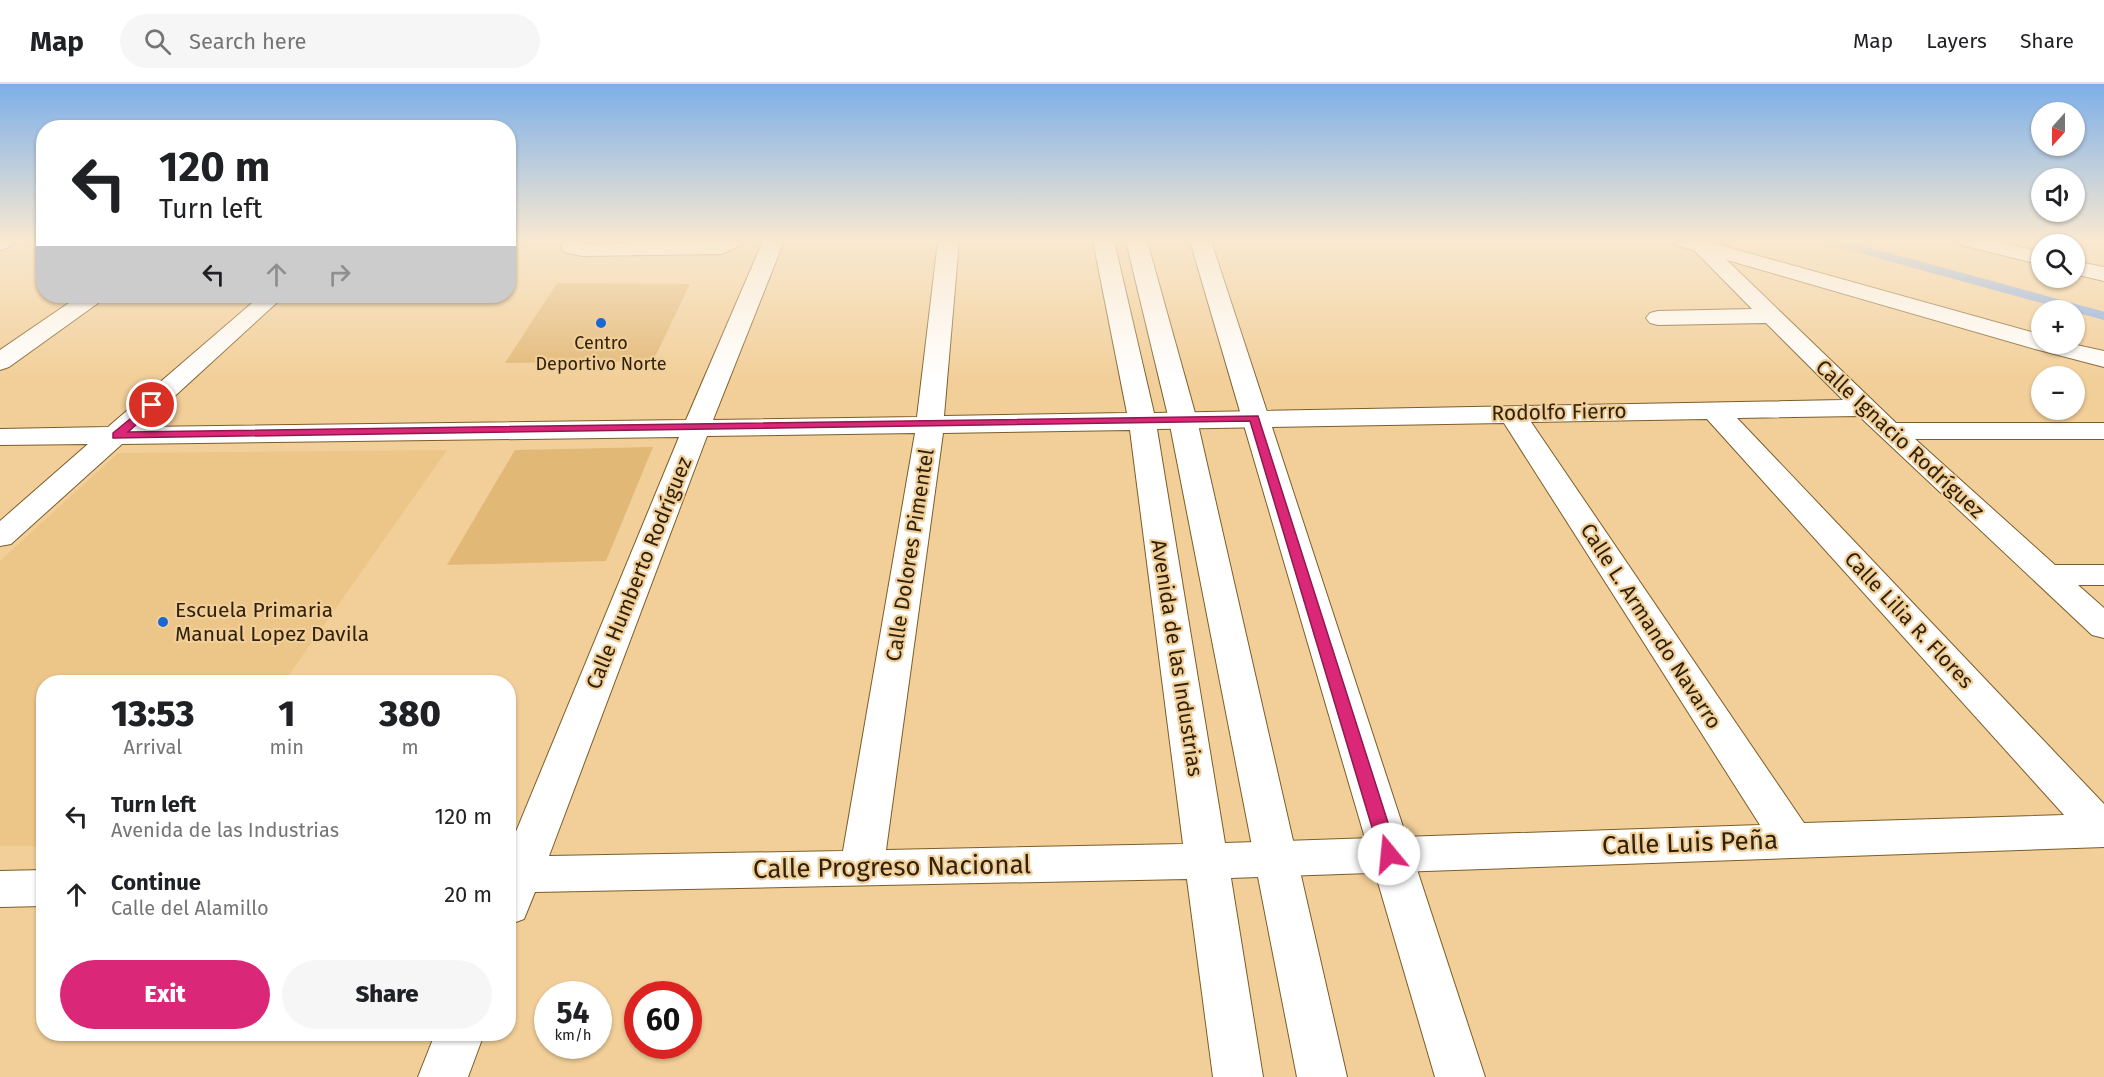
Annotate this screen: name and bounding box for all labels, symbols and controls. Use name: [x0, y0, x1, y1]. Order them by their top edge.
search box: [120, 14, 540, 68]
text: Map: [30, 25, 84, 58]
icon: search: [141, 25, 174, 58]
text: Search here: [189, 28, 307, 55]
text: Map: [1853, 28, 1893, 54]
text: Layers: [1926, 28, 1987, 54]
text: Share: [2020, 28, 2074, 54]
north arrow: [2031, 102, 2085, 156]
map controls: [2031, 102, 2085, 420]
text: 120 m: [159, 142, 270, 192]
icon: left: [60, 144, 138, 222]
button: sound: [2031, 168, 2085, 222]
text: Turn left: [159, 193, 262, 225]
button: search: [2031, 234, 2085, 288]
icon: left: [197, 258, 230, 291]
icon: ahead: [260, 258, 293, 291]
icon: right: [323, 258, 356, 291]
button: +: [2031, 300, 2085, 354]
marker: Centro Deportivo Norte: [594, 316, 608, 330]
place label: Centro Deportivo Norte: [536, 332, 667, 375]
street label: Calle Ignacio Rodríguez: [1810, 354, 1990, 524]
button: −: [2031, 366, 2085, 420]
pin: [126, 379, 177, 430]
icon: arrive: [135, 388, 168, 421]
street label: Rodolfo Fierro: [1491, 398, 1627, 426]
street label: Calle Dolores Pimentel: [880, 447, 940, 663]
street label: Calle Humberto Rodríguez: [580, 453, 698, 693]
street label: Calle L. Armando Navarro: [1575, 518, 1727, 734]
street label: Avenida de las Industrias: [1145, 538, 1209, 778]
street label: Calle Lilia R. Flores: [1839, 546, 1979, 694]
place label: Escuela Primaria Manual Lopez Davila: [175, 597, 369, 647]
marker: Escuela Primaria Manual Lopez Davila: [156, 615, 170, 629]
text: 13:53: [111, 692, 194, 736]
text: 1: [278, 692, 295, 736]
text: 380: [379, 692, 441, 736]
text: Arrival: [123, 735, 182, 759]
text: min: [270, 735, 304, 759]
text: m: [401, 735, 419, 759]
text: Turn left: [111, 791, 196, 818]
icon: left: [60, 800, 93, 833]
text: 120 m: [435, 803, 492, 830]
text: Avenida de las Industrias: [111, 818, 339, 842]
position arrow: [1357, 822, 1421, 886]
street label: Calle Luis Peña: [1601, 824, 1779, 862]
street label: Calle Progreso Nacional: [753, 849, 1032, 885]
text: Continue: [111, 869, 201, 896]
icon: ahead: [60, 878, 93, 911]
text: 20 m: [444, 881, 492, 908]
text: Calle del Alamillo: [111, 896, 269, 920]
button: Exit: [60, 960, 270, 1029]
button: Share: [282, 960, 492, 1029]
speed limit sign: 60: [624, 981, 702, 1059]
text: 54: [556, 995, 590, 1031]
text: km/h: [554, 1026, 592, 1044]

